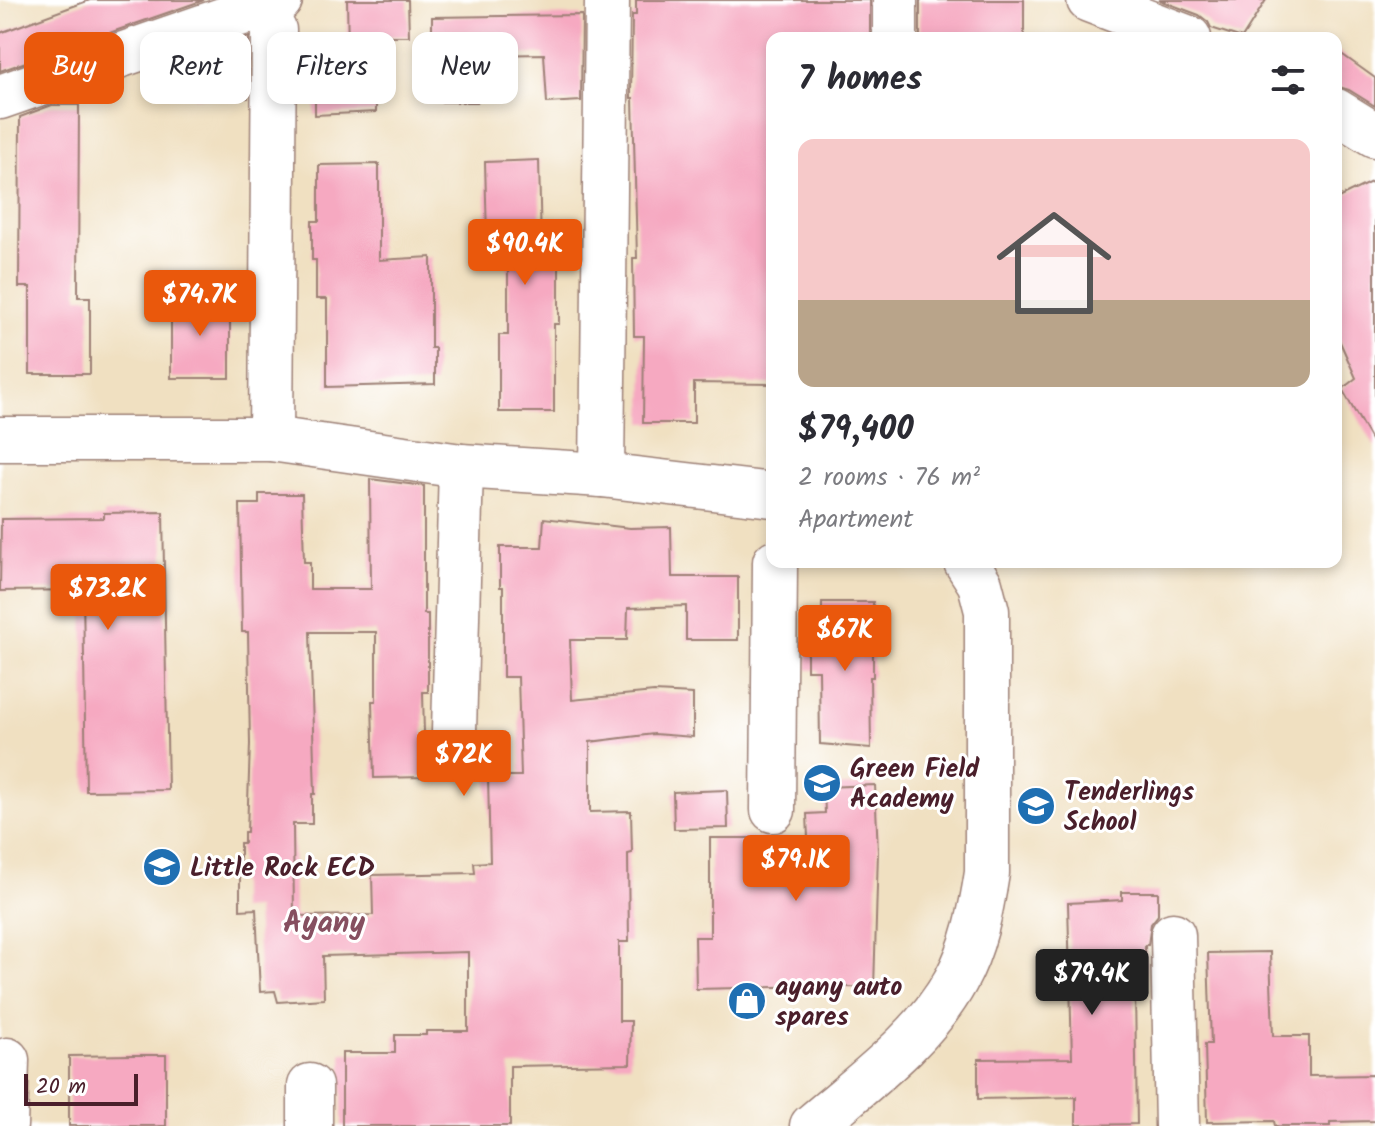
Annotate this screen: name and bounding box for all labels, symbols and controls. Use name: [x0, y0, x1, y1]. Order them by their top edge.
chip: Buy: [24, 32, 124, 104]
chip: Rent: [140, 32, 251, 104]
chip: Filters: [267, 32, 396, 104]
chip: New: [412, 32, 518, 104]
text: 7 homes: [798, 53, 922, 107]
icon: filters: [1266, 58, 1310, 102]
icon: home: [982, 191, 1126, 335]
pin: $90.4K: [460, 219, 590, 287]
text: $90.4K: [486, 224, 564, 266]
pin: $74.7K: [135, 270, 265, 338]
text: $74.7K: [162, 275, 238, 317]
text: $79,400: [798, 403, 914, 457]
text: 2 rooms · 76 m²: [798, 457, 980, 499]
text: Apartment: [798, 499, 913, 541]
pin: $73.2K: [43, 564, 173, 632]
text: $73.2K: [69, 569, 147, 611]
pin: $67K: [798, 605, 892, 673]
text: $67K: [816, 610, 874, 652]
pin: $72K: [417, 730, 511, 798]
text: $72K: [435, 735, 493, 777]
place label: Green Field Academy: [850, 749, 980, 821]
school or university icon: Green Field Academy: [801, 762, 843, 804]
place label: Tenderlings School: [1064, 772, 1194, 844]
school or university icon: Tenderlings School: [1015, 785, 1057, 827]
pin: $79.1K: [731, 835, 861, 903]
text: $79.1K: [761, 840, 831, 882]
school or university icon: Little Rock ECD: [141, 846, 183, 888]
place label: Little Rock ECD: [190, 848, 375, 890]
district label: Ayany: [283, 900, 365, 948]
pin: $79.4K: [1027, 949, 1157, 1017]
text: $79.4K: [1054, 954, 1130, 996]
place label: ayany auto spares: [775, 967, 903, 1039]
shop icon: ayany auto spares: [726, 980, 768, 1022]
scale bar: [24, 1070, 138, 1106]
text: 20 m: [36, 1070, 86, 1105]

